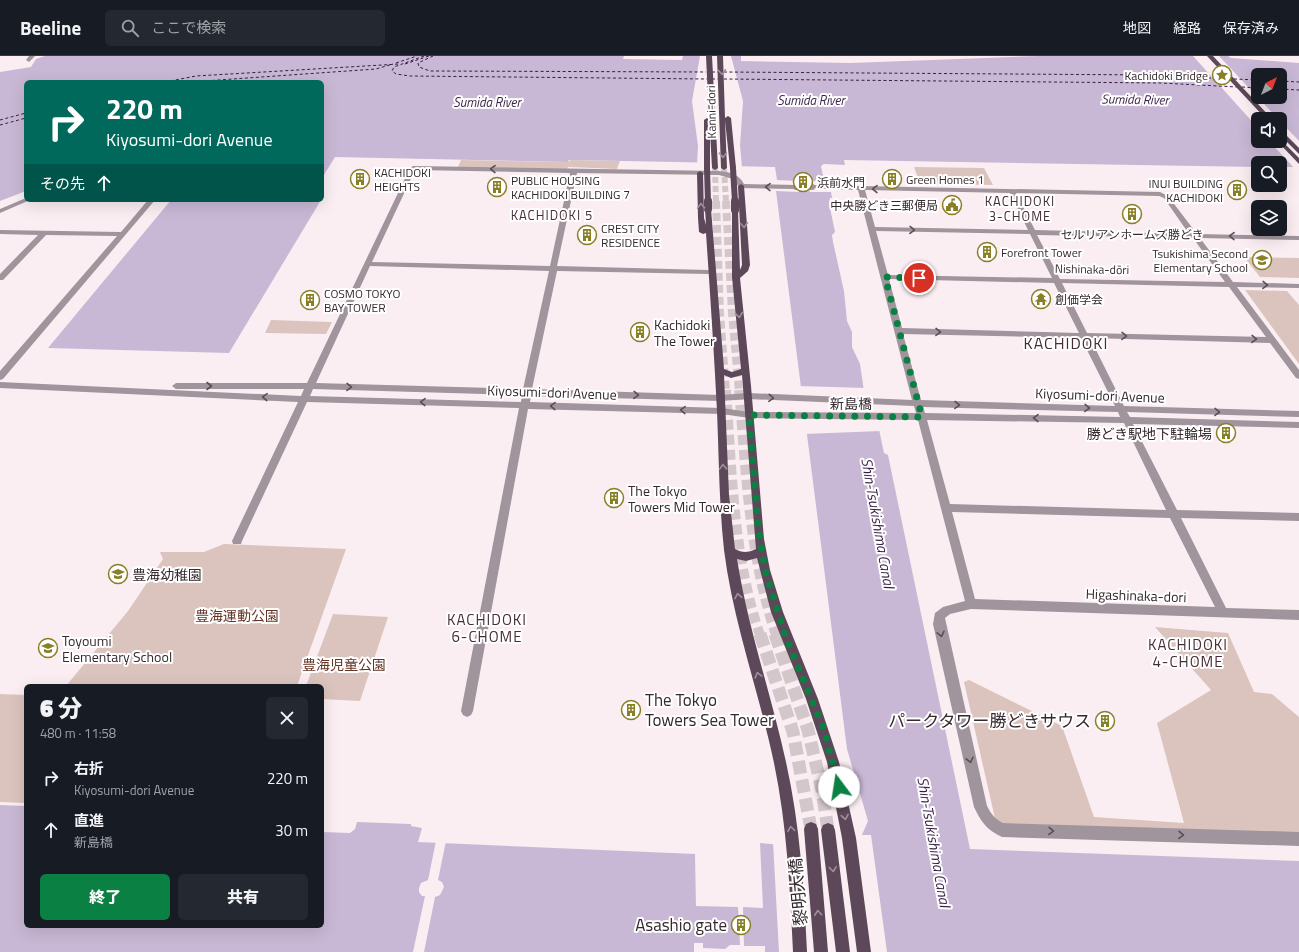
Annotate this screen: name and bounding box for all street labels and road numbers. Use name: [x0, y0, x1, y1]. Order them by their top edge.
street label: Kanni-dori: [701, 85, 721, 139]
street label: Nishinaka-dōri: [1055, 259, 1129, 279]
street label: Kiyosumi-dori Avenue: [487, 379, 617, 405]
street label: Kiyosumi-dori Avenue: [1035, 382, 1165, 408]
street label: 新島橋: [830, 393, 872, 414]
street label: Higashinaka-dori: [1085, 583, 1187, 607]
street label: 黎明大橋: [782, 857, 814, 927]

